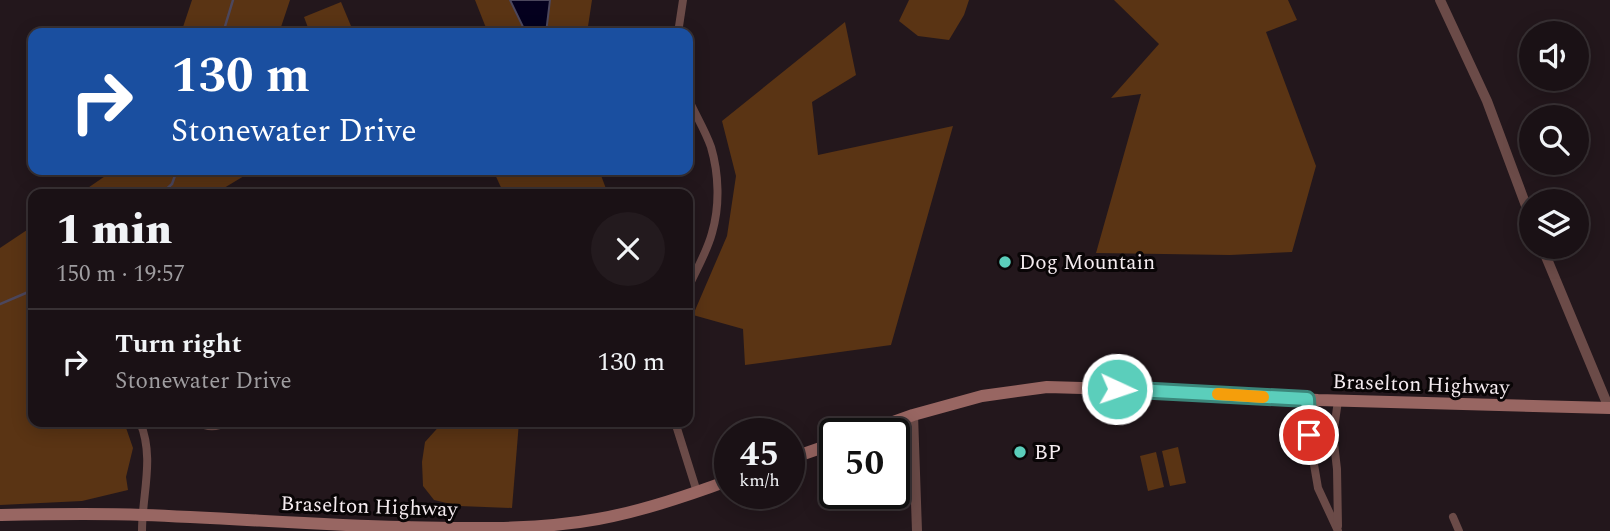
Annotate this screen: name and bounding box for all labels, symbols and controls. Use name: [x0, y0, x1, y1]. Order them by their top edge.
map controls: [1519, 21, 1589, 259]
button: sound: [1519, 21, 1589, 91]
text: 130 m: [171, 39, 310, 114]
icon: right: [56, 56, 147, 147]
button: search: [1519, 105, 1589, 175]
text: Stonewater Drive: [171, 107, 417, 156]
button: layers: [1519, 189, 1589, 259]
text: 1 min: [56, 199, 172, 262]
button: close: [591, 212, 665, 286]
place label: Dog Mountain: [1019, 247, 1155, 279]
marker: Dog Mountain: [997, 254, 1013, 270]
text: 150 m · 19:57: [56, 257, 185, 292]
text: Turn right: [115, 324, 242, 364]
text: 130 m: [597, 342, 665, 382]
icon: right: [56, 343, 94, 381]
position arrow: [1080, 352, 1154, 426]
text: Stonewater Drive: [115, 364, 292, 399]
street label: Braselton Highway: [1332, 366, 1511, 404]
pin: [1279, 405, 1339, 465]
icon: arrive: [1290, 416, 1328, 454]
speed limit sign: 50: [819, 418, 910, 509]
text: 45: [740, 428, 779, 481]
place label: BP: [1034, 437, 1061, 469]
marker: BP: [1012, 444, 1028, 460]
text: km/h: [739, 467, 780, 494]
street label: Braselton Highway: [280, 488, 459, 526]

